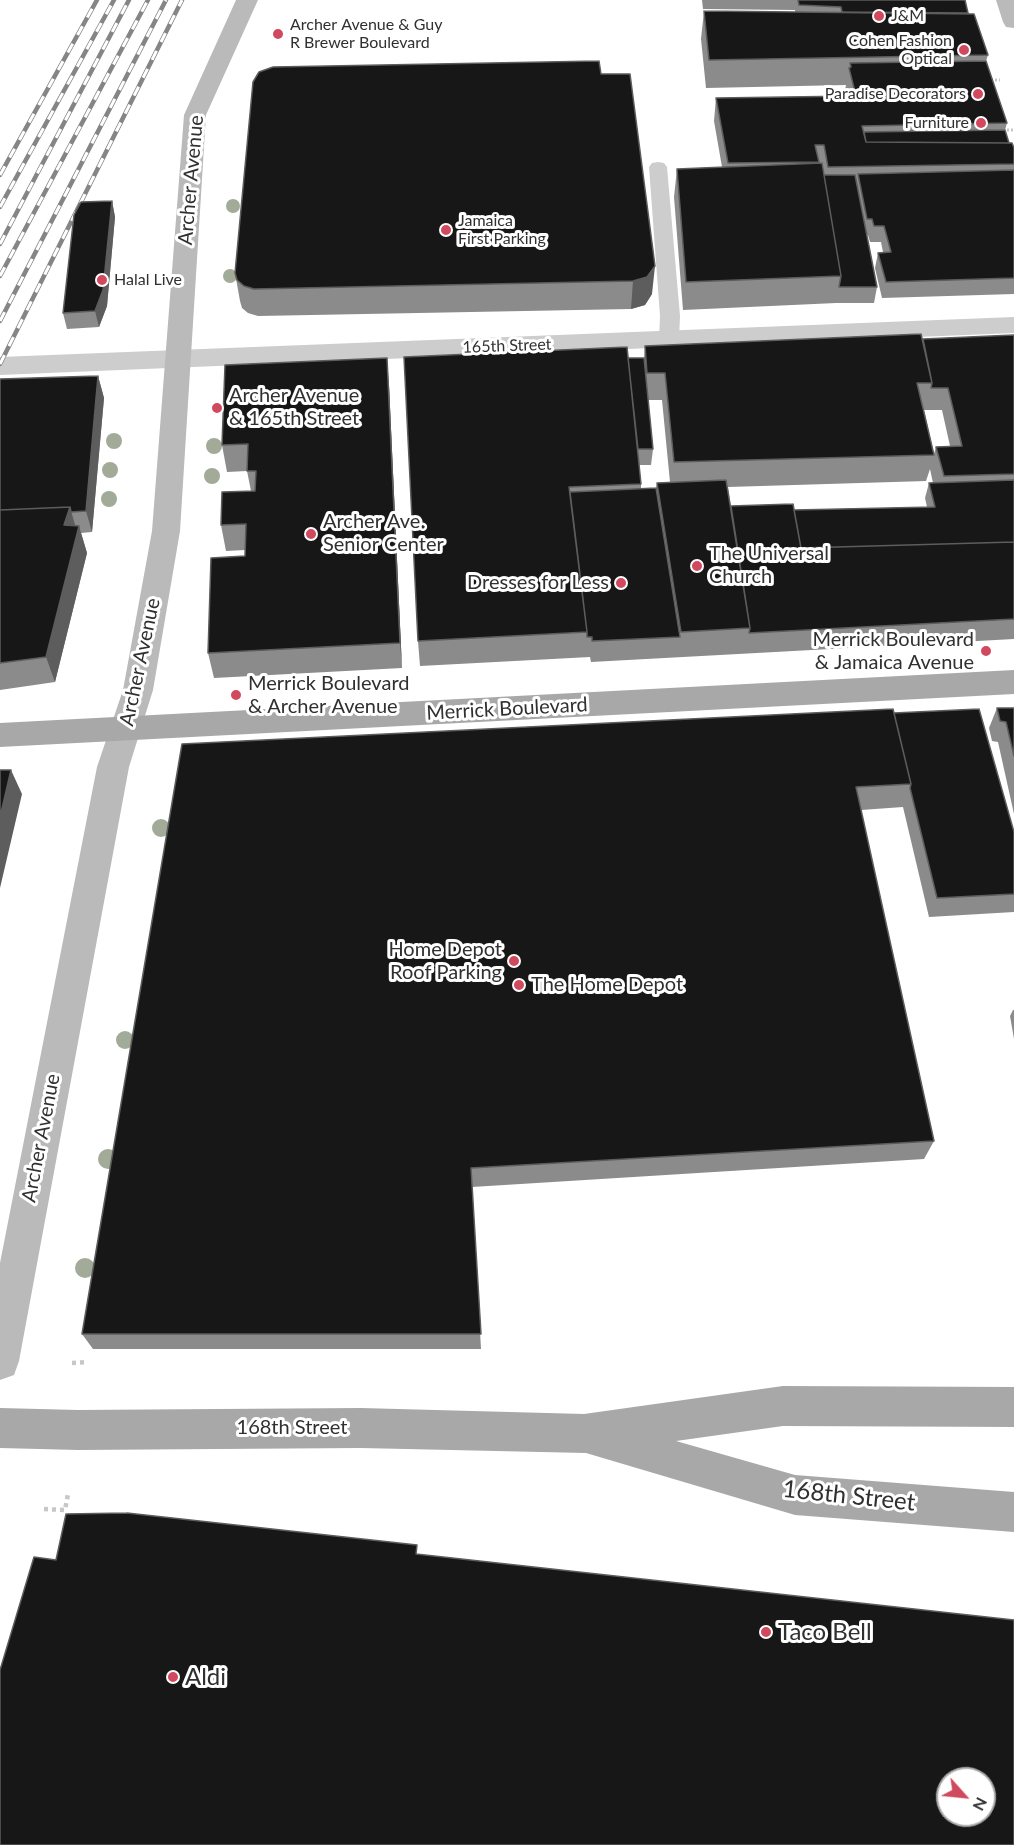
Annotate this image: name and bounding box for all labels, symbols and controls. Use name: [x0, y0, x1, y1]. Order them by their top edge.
place label: J&M: [891, 6, 924, 26]
marker: J&M: [872, 9, 886, 23]
place label: Archer Avenue & Guy R Brewer Boulevard: [290, 15, 443, 53]
marker: Archer Avenue & Guy R Brewer Boulevard: [271, 27, 285, 41]
place label: Cohen Fashion Optical: [848, 31, 952, 69]
marker: Cohen Fashion Optical: [957, 43, 971, 57]
place label: Paradise Decorators: [825, 84, 966, 104]
marker: Paradise Decorators: [971, 87, 985, 101]
place label: Furniture: [904, 113, 969, 133]
street label: Archer Avenue: [173, 114, 209, 246]
marker: Furniture: [974, 116, 988, 130]
place label: Jamaica First Parking: [458, 211, 546, 249]
marker: Jamaica First Parking: [439, 223, 453, 237]
place label: Halal Live: [114, 270, 182, 290]
marker: Halal Live: [95, 273, 109, 287]
street label: 165th Street: [462, 335, 552, 357]
place label: Archer Avenue & 165th Street: [229, 384, 359, 431]
marker: Archer Avenue & 165th Street: [210, 401, 224, 415]
place label: Archer Ave. Senior Center: [323, 510, 444, 557]
marker: Archer Ave. Senior Center: [304, 527, 318, 541]
place label: The Universal Church: [709, 542, 829, 589]
marker: The Universal Church: [690, 559, 704, 573]
place label: Dresses for Less: [467, 571, 609, 595]
marker: Dresses for Less: [614, 576, 628, 590]
street label: Archer Avenue: [115, 596, 165, 728]
place label: Merrick Boulevard & Jamaica Avenue: [813, 628, 974, 675]
marker: Merrick Boulevard & Jamaica Avenue: [979, 644, 993, 658]
place label: Merrick Boulevard & Archer Avenue: [248, 672, 409, 719]
marker: Merrick Boulevard & Archer Avenue: [229, 688, 243, 702]
street label: Merrick Boulevard: [426, 693, 588, 725]
place label: Home Depot Roof Parking: [388, 938, 502, 985]
marker: Home Depot Roof Parking: [507, 954, 521, 968]
place label: The Home Depot: [531, 973, 683, 997]
marker: The Home Depot: [512, 978, 526, 992]
street label: Archer Avenue: [17, 1072, 65, 1204]
street label: 168th Street: [237, 1416, 347, 1440]
street label: 168th Street: [781, 1475, 917, 1517]
place label: Taco Bell: [778, 1618, 872, 1646]
marker: Taco Bell: [759, 1625, 773, 1639]
place label: Aldi: [185, 1663, 226, 1691]
marker: Aldi: [166, 1670, 180, 1684]
north arrow: [936, 1767, 996, 1827]
text: N: [969, 1795, 992, 1814]

